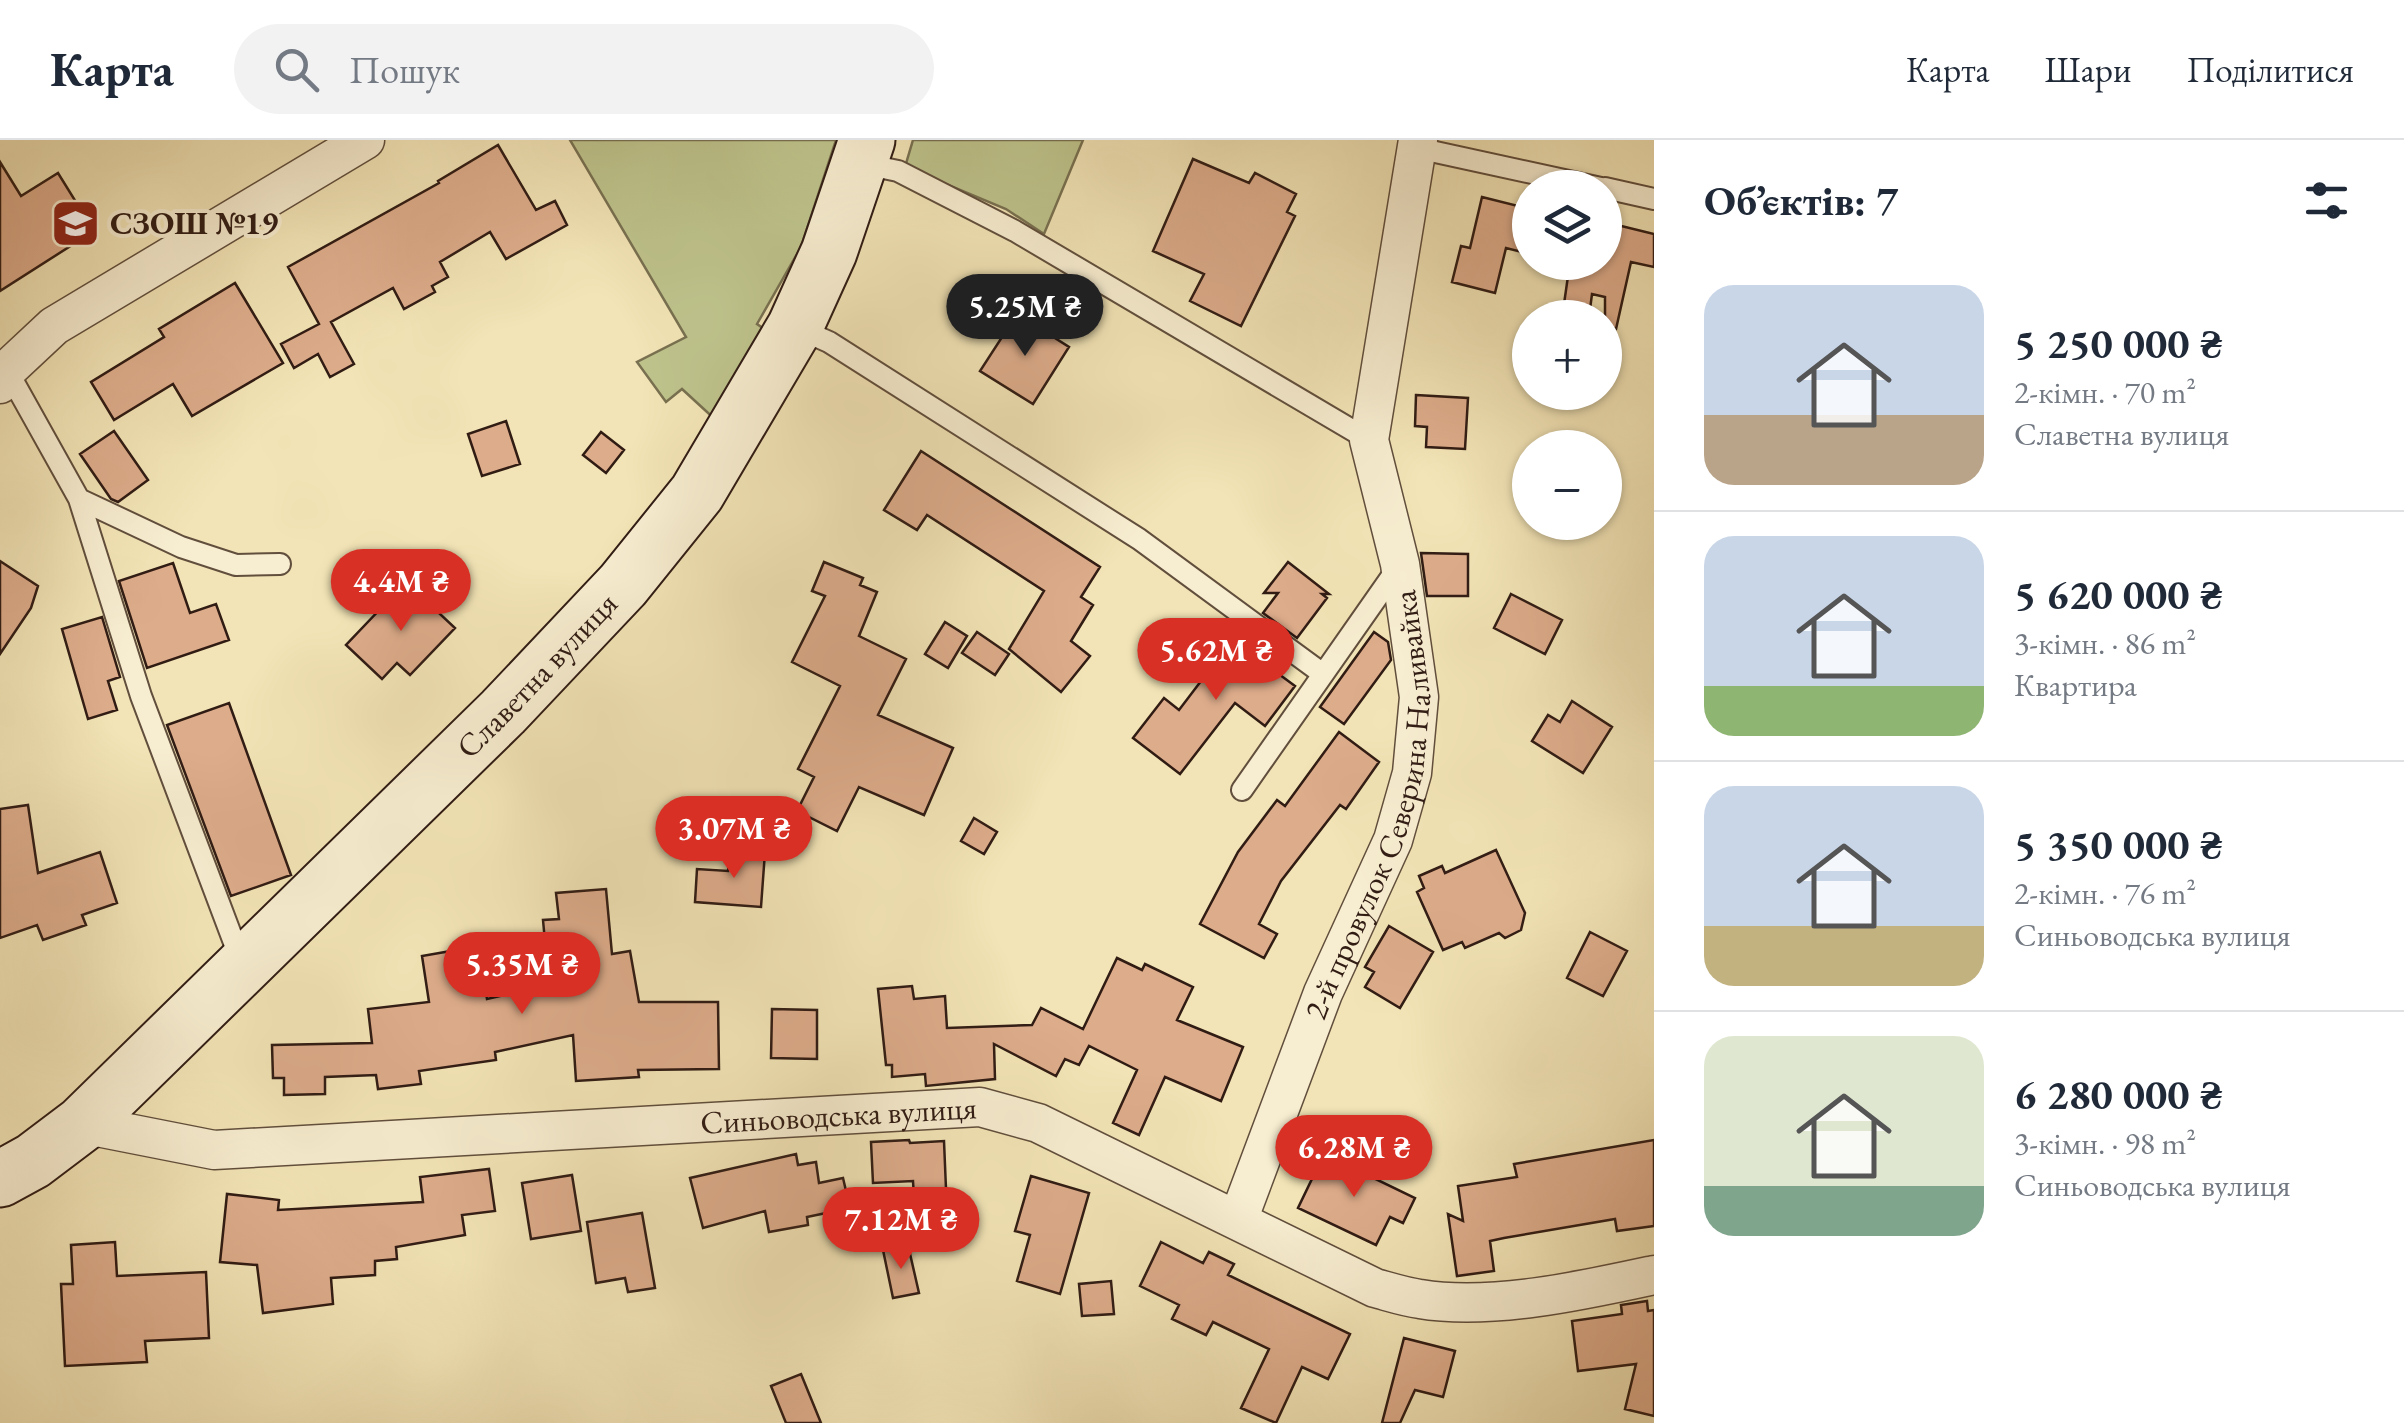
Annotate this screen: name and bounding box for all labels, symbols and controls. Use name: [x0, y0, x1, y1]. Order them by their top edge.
search box: [234, 24, 934, 114]
text: Карта: [50, 38, 174, 100]
icon: search: [269, 42, 324, 97]
text: Пошук: [349, 45, 460, 94]
text: Карта: [1906, 47, 1990, 92]
text: Шари: [2045, 47, 2131, 92]
text: Поділитися: [2186, 47, 2354, 92]
map controls: [1512, 170, 1622, 540]
button: layers: [1512, 170, 1622, 280]
text: Об’єктів: 7: [1704, 173, 1898, 228]
icon: filters: [2299, 173, 2354, 228]
school or university icon: СЗОШ №19: [49, 197, 101, 249]
place label: СЗОШ №19: [110, 202, 278, 244]
pin: 5.25M ₴: [933, 274, 1117, 359]
text: 5.25M ₴: [968, 285, 1082, 327]
button: +: [1512, 300, 1622, 410]
text: 5 250 000 ₴: [2014, 316, 2223, 371]
icon: home: [1784, 325, 1904, 445]
text: 2-кімн. · 70 m²: [2014, 371, 2196, 413]
text: Славетна вулиця: [2014, 413, 2229, 455]
button: −: [1512, 430, 1622, 540]
pin: 4.4M ₴: [320, 549, 482, 634]
text: 4.4M ₴: [353, 560, 449, 602]
text: 5 620 000 ₴: [2014, 567, 2223, 622]
icon: home: [1784, 576, 1904, 696]
street label: Славетна вулиця: [447, 583, 627, 767]
street label: 2-й провулок Северина Наливайка: [1294, 588, 1440, 1025]
pin: 5.62M ₴: [1124, 618, 1308, 703]
text: 3-кімн. · 86 m²: [2014, 622, 2196, 664]
text: 5.62M ₴: [1159, 629, 1273, 671]
text: Квартира: [2014, 664, 2137, 706]
pin: 3.07M ₴: [642, 796, 826, 881]
text: 3.07M ₴: [677, 807, 791, 849]
text: 5 350 000 ₴: [2014, 817, 2223, 872]
icon: home: [1784, 826, 1904, 946]
text: 2-кімн. · 76 m²: [2014, 872, 2196, 914]
text: Синьоводська вулиця: [2014, 914, 2291, 956]
pin: 5.35M ₴: [430, 932, 614, 1017]
text: 5.35M ₴: [465, 943, 579, 985]
text: 6 280 000 ₴: [2014, 1067, 2223, 1122]
icon: home: [1784, 1076, 1904, 1196]
street label: Синьоводська вулиця: [699, 1086, 978, 1144]
pin: 6.28M ₴: [1262, 1115, 1446, 1200]
text: 3-кімн. · 98 m²: [2014, 1122, 2196, 1164]
text: 6.28M ₴: [1297, 1126, 1411, 1168]
text: Синьоводська вулиця: [2014, 1164, 2291, 1206]
pin: 7.12M ₴: [809, 1187, 993, 1272]
text: 7.12M ₴: [844, 1198, 958, 1240]

